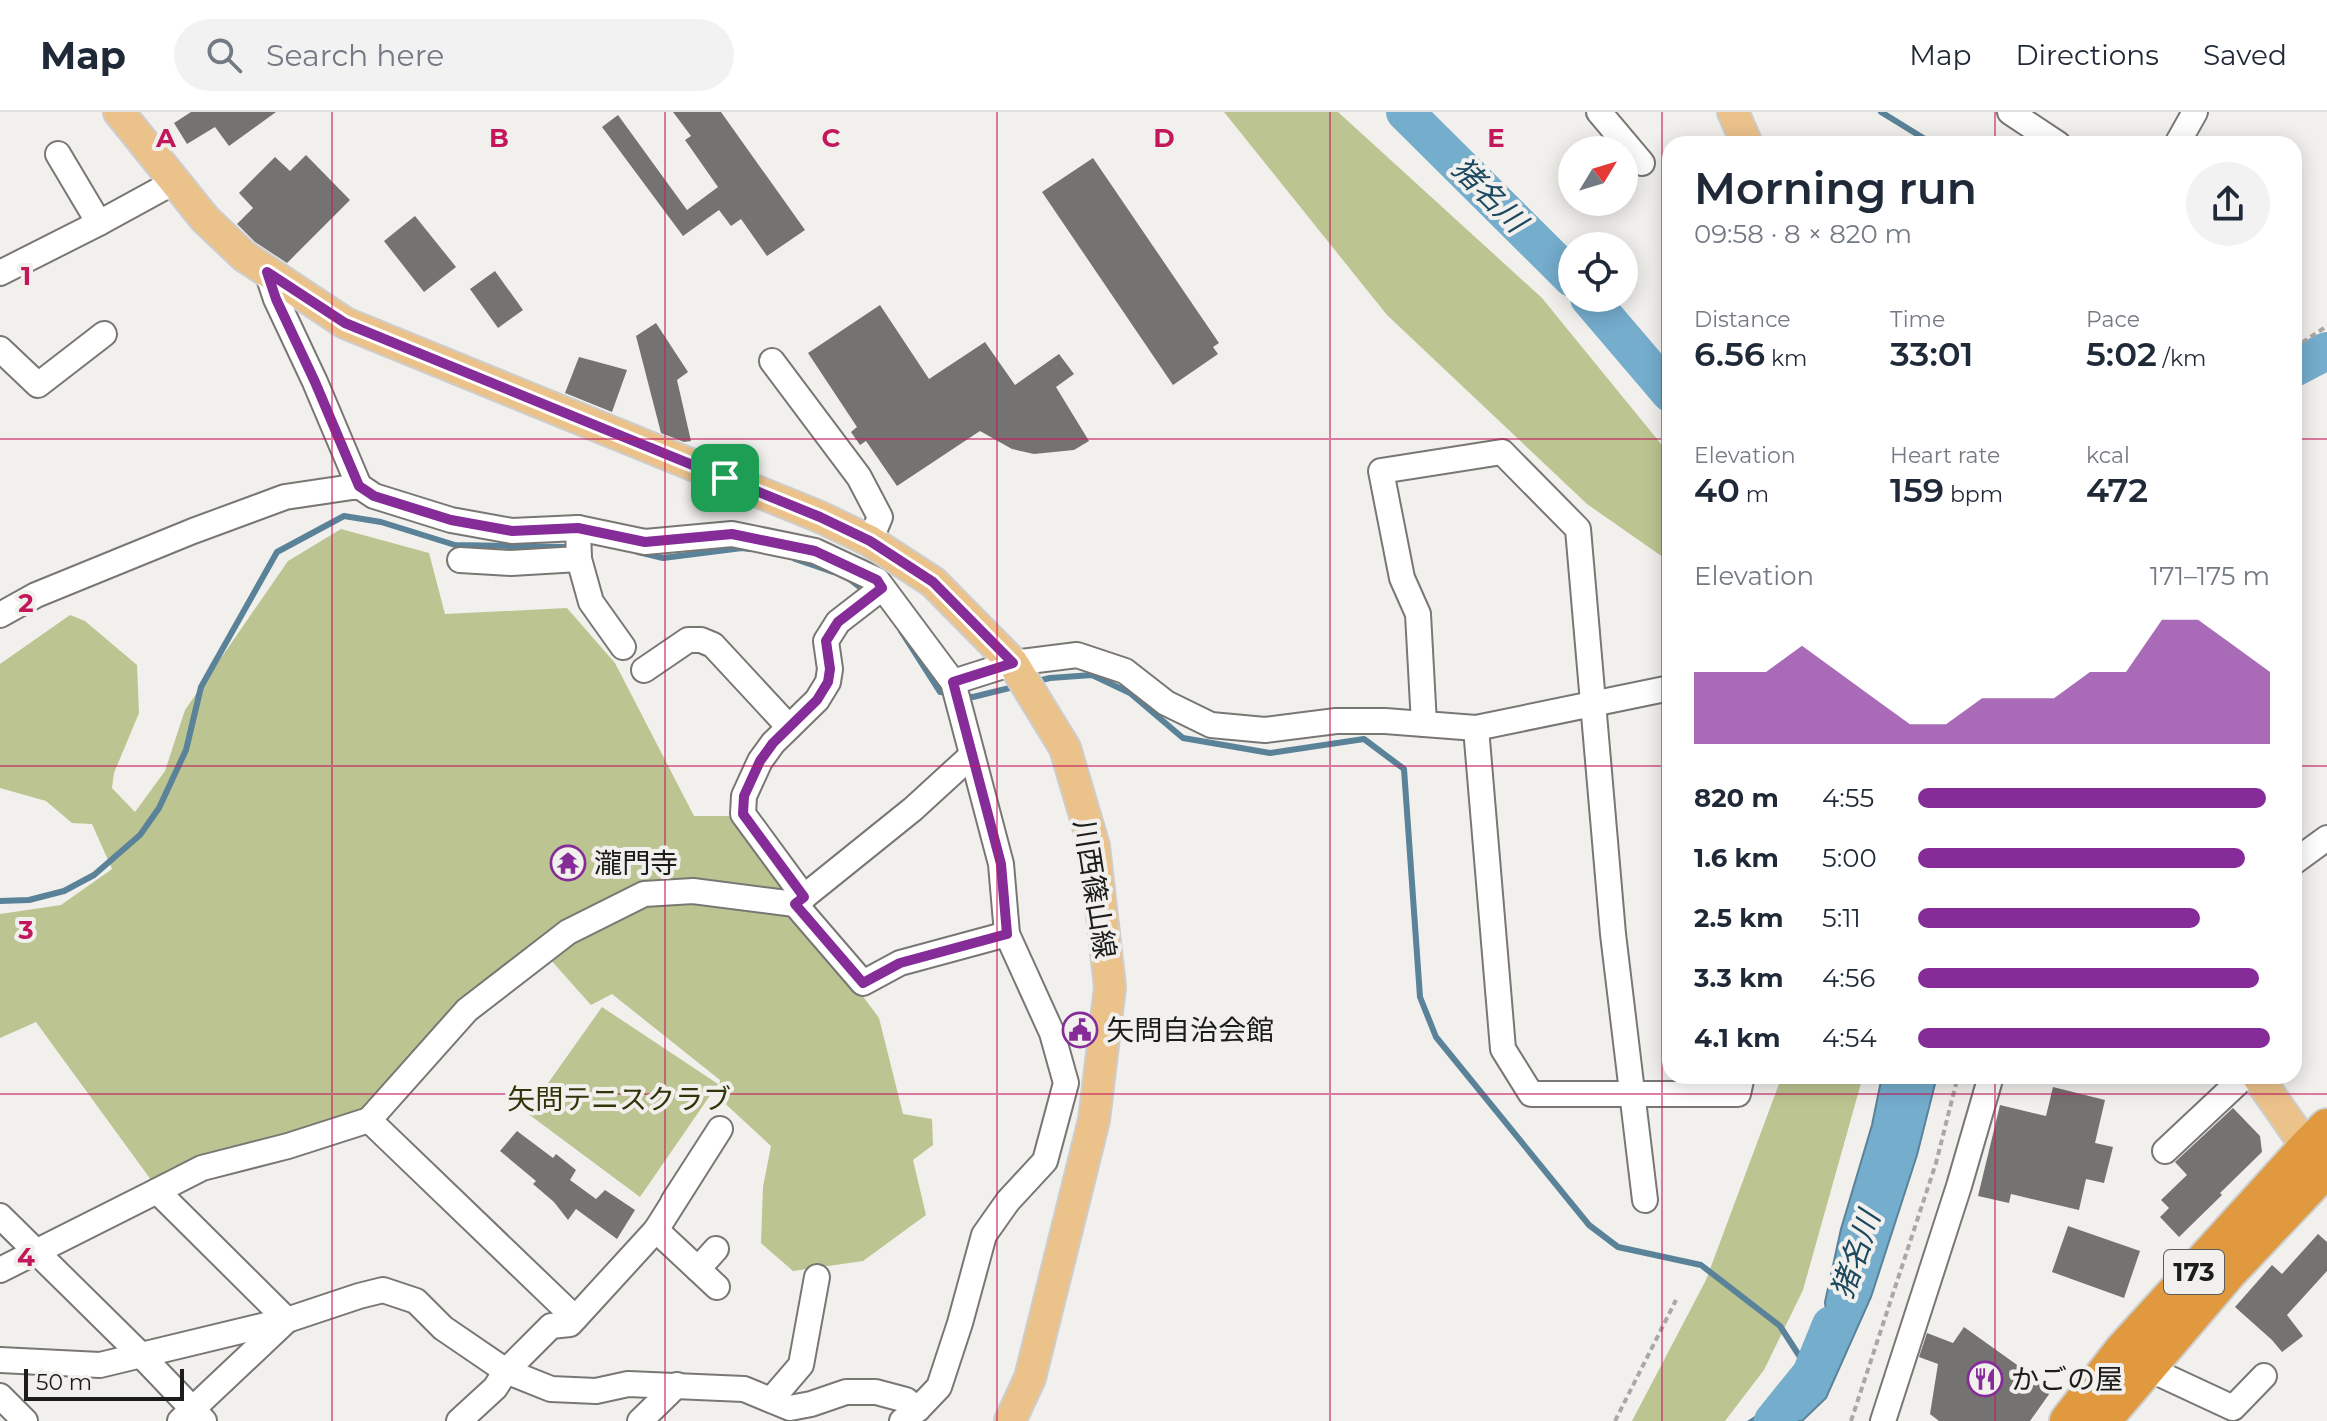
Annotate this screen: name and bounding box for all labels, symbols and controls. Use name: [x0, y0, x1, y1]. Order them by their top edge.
search box: [174, 19, 734, 91]
text: Map: [40, 32, 126, 79]
icon: search: [202, 33, 246, 77]
text: Search here: [266, 37, 444, 74]
text: Map: [1909, 38, 1971, 72]
text: Directions: [2015, 38, 2159, 72]
text: Saved: [2203, 38, 2287, 72]
text: A: [155, 122, 177, 154]
text: B: [489, 122, 509, 154]
text: C: [822, 122, 841, 154]
text: D: [1153, 122, 1175, 154]
text: E: [1487, 122, 1505, 154]
north arrow: [1558, 136, 1638, 216]
map controls: [1558, 136, 1638, 312]
water label: 猪名川: [1444, 150, 1536, 242]
text: Morning run: [1694, 161, 1977, 215]
button: share: [2186, 162, 2270, 246]
text: 09:58 · 8 × 820 m: [1694, 218, 1912, 250]
button: locate: [1558, 232, 1638, 312]
text: 1: [21, 260, 31, 292]
text: Distance: [1694, 306, 1791, 333]
text: Time: [1890, 306, 1945, 333]
text: Pace: [2086, 306, 2140, 333]
text: 6.56: [1694, 333, 1765, 375]
text: 33:01: [1890, 333, 1974, 375]
text: 5:02: [2086, 333, 2157, 375]
text: km: [1765, 345, 1807, 372]
text: /km: [2157, 345, 2206, 372]
text: Elevation: [1694, 442, 1796, 469]
text: Heart rate: [1890, 442, 2000, 469]
text: kcal: [2086, 442, 2130, 469]
pin: [691, 444, 759, 512]
icon: arrive: [703, 456, 747, 500]
text: 40: [1694, 469, 1740, 511]
text: 159: [1890, 469, 1944, 511]
text: 472: [2086, 469, 2148, 511]
text: m: [1740, 481, 1769, 508]
text: bpm: [1944, 481, 2003, 508]
text: Elevation: [1694, 560, 1814, 592]
text: 171–175 m: [2150, 560, 2270, 592]
text: 2: [18, 587, 34, 619]
text: 820 m: [1694, 782, 1779, 814]
text: 4:55: [1822, 782, 1874, 814]
street label: 川西篠山線: [1067, 817, 1123, 961]
text: 1.6 km: [1694, 842, 1779, 874]
text: 5:00: [1822, 842, 1877, 874]
temple icon: 瀧門寺: [549, 844, 587, 882]
place label: 瀧門寺: [594, 846, 678, 880]
text: 2.5 km: [1694, 902, 1783, 934]
text: 5:11: [1822, 902, 1861, 934]
text: 3: [17, 914, 34, 946]
text: 3.3 km: [1694, 962, 1783, 994]
text: 4:56: [1822, 962, 1875, 994]
public building icon: 矢問自治会館: [1061, 1011, 1099, 1049]
place label: 矢問自治会館: [1106, 1013, 1274, 1047]
text: 4.1 km: [1694, 1022, 1781, 1054]
text: 4:54: [1822, 1022, 1877, 1054]
park label: 矢問テニスクラブ: [507, 1082, 731, 1116]
water label: 猪名川: [1823, 1203, 1889, 1303]
text: 4: [17, 1241, 35, 1273]
road number: 173: [2164, 1250, 2224, 1294]
restaurant icon: かごの屋: [1966, 1360, 2004, 1398]
place label: かごの屋: [2011, 1362, 2123, 1396]
scale bar: [24, 1365, 184, 1401]
text: 50 m: [36, 1369, 92, 1396]

